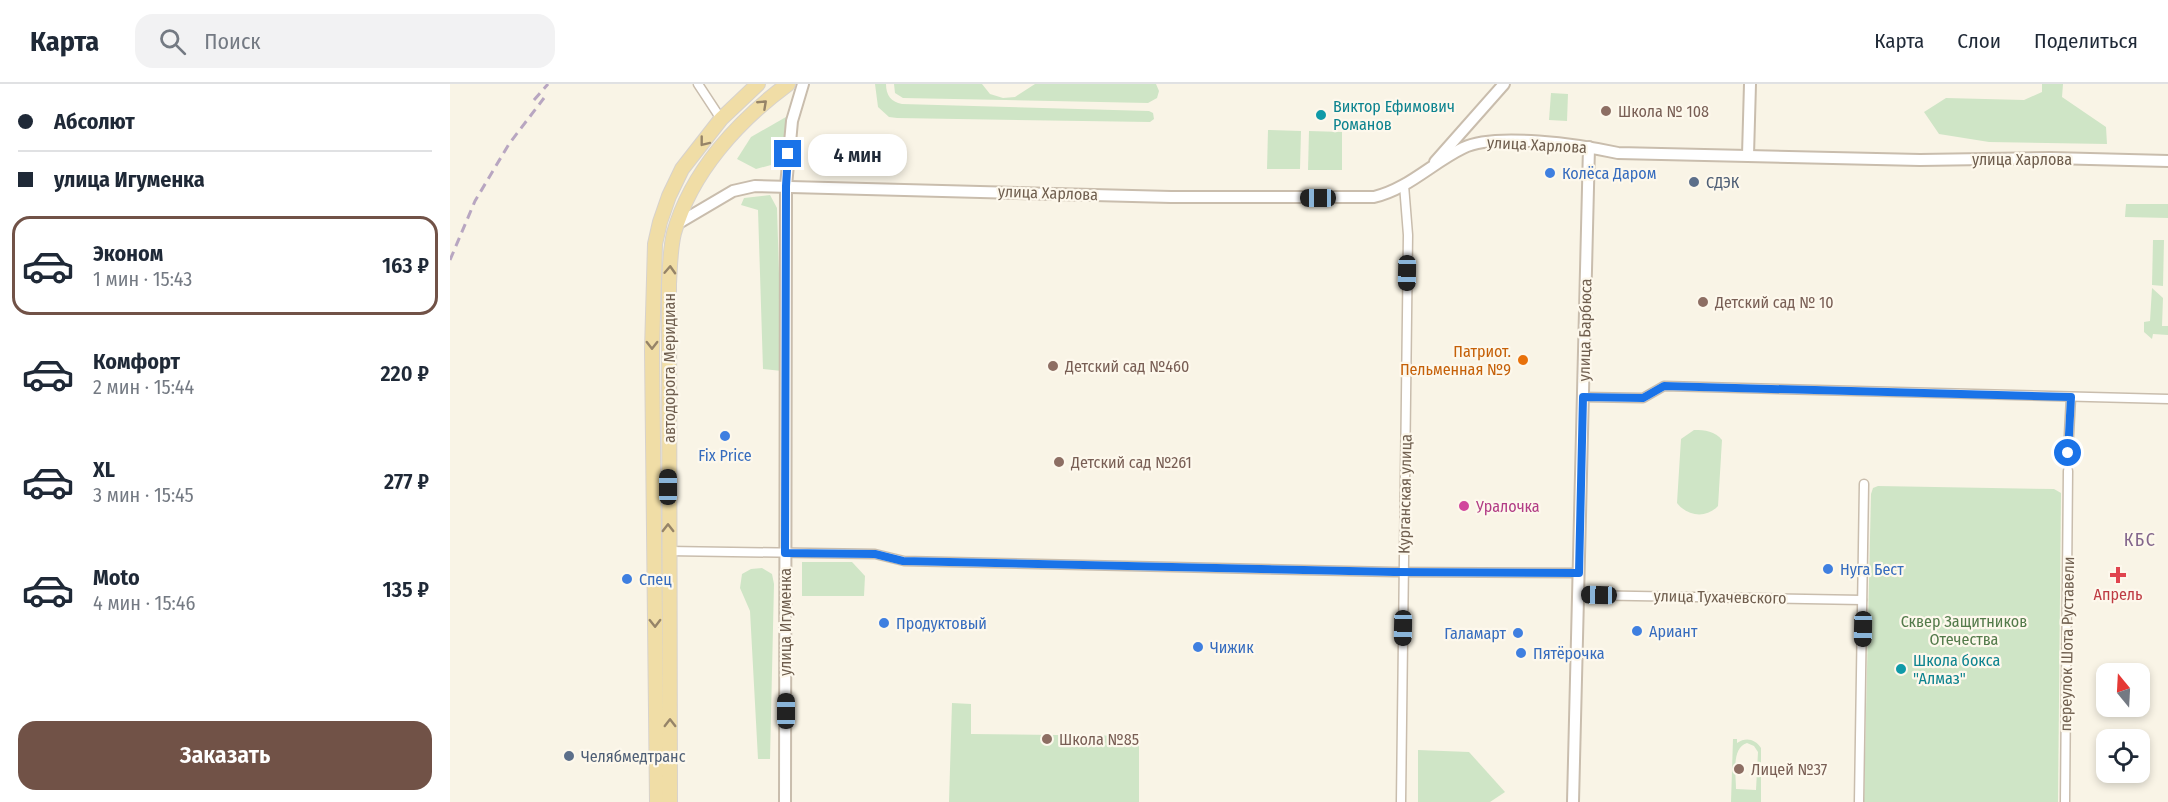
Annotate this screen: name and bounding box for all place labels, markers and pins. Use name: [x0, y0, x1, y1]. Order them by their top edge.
place label: Виктор Ефимович Романов: [1333, 97, 1455, 134]
place label: Школа № 108: [1618, 102, 1709, 121]
marker: Школа № 108: [1599, 104, 1613, 118]
marker: Виктор Ефимович Романов: [1314, 108, 1328, 122]
place label: Колёса Даром: [1562, 164, 1656, 183]
marker: Колёса Даром: [1543, 166, 1557, 180]
place label: СДЭК: [1706, 173, 1740, 192]
marker: СДЭК: [1687, 175, 1701, 189]
place label: Детский сад № 10: [1714, 293, 1834, 312]
marker: Детский сад № 10: [1696, 295, 1710, 309]
place label: Патриот. Пельменная №9: [1400, 342, 1511, 379]
marker: Патриот. Пельменная №9: [1516, 353, 1530, 367]
place label: Детский сад №460: [1064, 357, 1189, 376]
marker: Детский сад №460: [1046, 359, 1060, 373]
marker: Fix Price: [718, 429, 732, 443]
place label: Fix Price: [698, 446, 752, 465]
place label: Детский сад №261: [1070, 453, 1192, 472]
marker: Детский сад №261: [1052, 455, 1066, 469]
place label: Уралочка: [1475, 497, 1540, 516]
marker: Уралочка: [1457, 499, 1471, 513]
place label: Нуга Бест: [1840, 560, 1904, 579]
marker: Нуга Бест: [1821, 562, 1835, 576]
marker: Апрель: [2111, 568, 2125, 582]
place label: Спец: [639, 570, 672, 589]
marker: Спец: [620, 572, 634, 586]
place label: Апрель: [2094, 585, 2142, 604]
place label: Продуктовый: [896, 614, 987, 633]
marker: Продуктовый: [877, 616, 891, 630]
place label: Ариант: [1649, 622, 1698, 641]
place label: Галамарт: [1444, 624, 1507, 643]
marker: Ариант: [1630, 624, 1644, 638]
marker: Галамарт: [1511, 626, 1525, 640]
place label: Чижик: [1210, 638, 1254, 657]
marker: Чижик: [1191, 640, 1205, 654]
place label: Пятёрочка: [1533, 644, 1605, 663]
marker: Пятёрочка: [1514, 646, 1528, 660]
place label: Школа бокса "Алмаз": [1913, 651, 2000, 688]
marker: Школа бокса "Алмаз": [1894, 662, 1908, 676]
place label: Школа №85: [1059, 730, 1139, 749]
marker: Школа №85: [1040, 732, 1054, 746]
place label: Челябмедтранс: [581, 747, 686, 766]
marker: Челябмедтранс: [562, 749, 576, 763]
place label: Лицей №37: [1751, 760, 1828, 779]
marker: Лицей №37: [1732, 762, 1746, 776]

